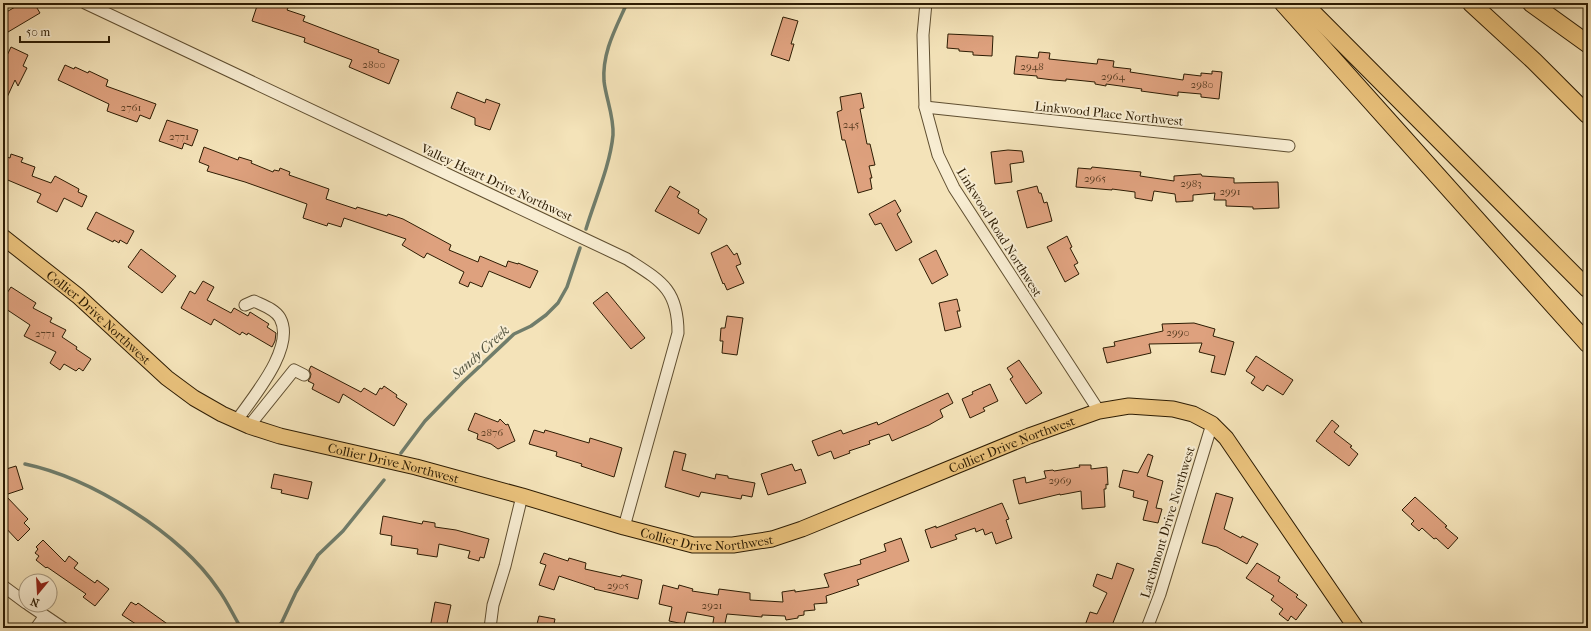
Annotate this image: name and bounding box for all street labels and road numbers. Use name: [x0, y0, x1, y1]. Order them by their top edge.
street label: Linkwood Place Northwest: [1034, 98, 1184, 129]
street label: Valley Heart Drive Northwest: [418, 140, 575, 224]
street label: Linkwood Road Northwest: [954, 165, 1046, 300]
street label: Collier Drive Northwest: [44, 267, 154, 368]
street label: Collier Drive Northwest: [947, 413, 1077, 476]
street label: Collier Drive Northwest: [326, 440, 461, 486]
street label: Larchmont Drive Northwest: [1137, 444, 1198, 600]
street label: Collier Drive Northwest: [639, 525, 775, 554]

